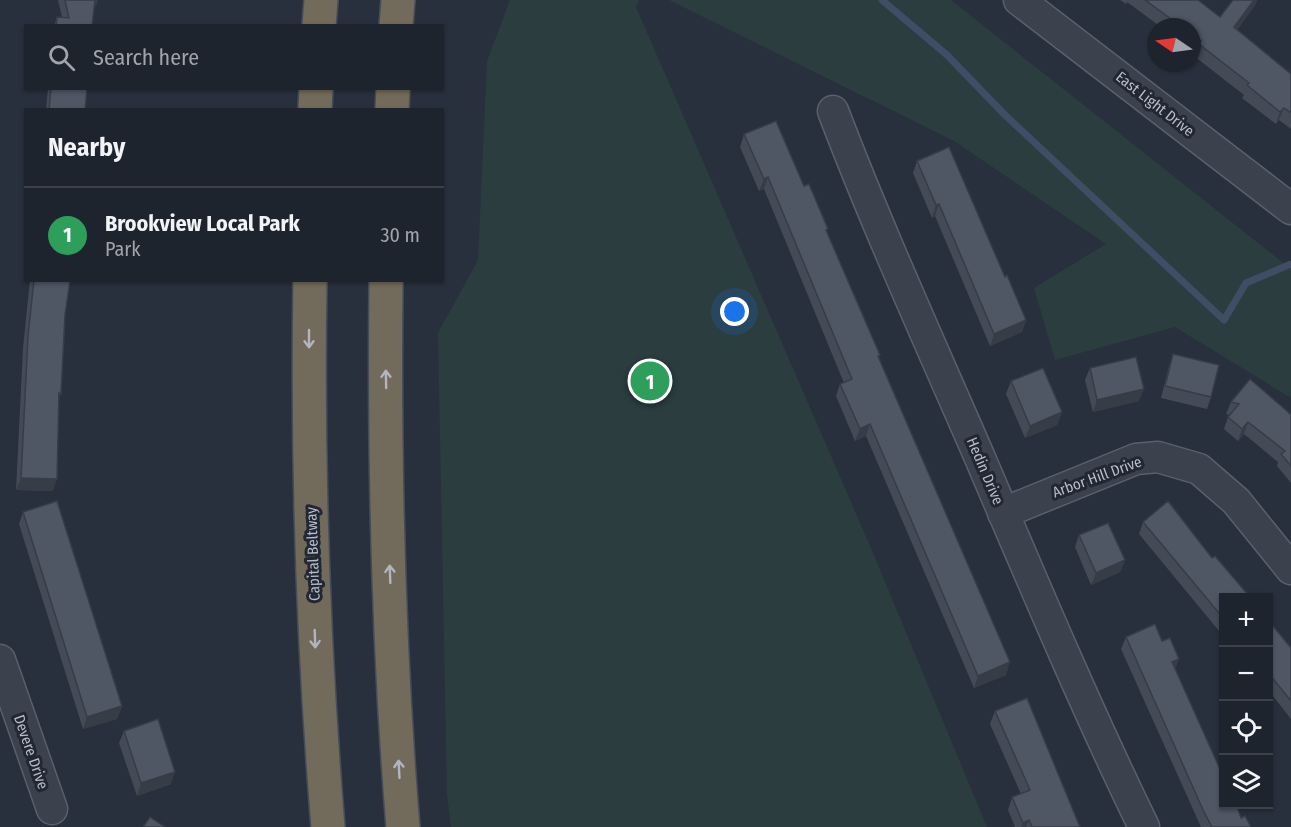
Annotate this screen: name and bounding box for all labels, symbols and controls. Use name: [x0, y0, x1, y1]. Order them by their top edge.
north arrow: [1147, 18, 1201, 72]
search box: [24, 24, 444, 90]
icon: search: [45, 41, 78, 74]
text: Search here: [93, 44, 199, 71]
street label: East Light Drive: [1112, 68, 1198, 140]
text: Nearby: [48, 132, 125, 163]
text: Brookview Local Park: [105, 210, 300, 237]
text: 1: [63, 223, 72, 247]
text: 30 m: [380, 223, 420, 247]
text: Park: [105, 237, 141, 261]
your location: [720, 297, 749, 326]
one-way arrow: [303, 328, 315, 348]
pin: 1: [630, 358, 670, 404]
one-way arrow: [380, 369, 392, 389]
street label: Hedin Drive: [963, 435, 1007, 507]
street label: Arbor Hill Drive: [1050, 452, 1144, 502]
street label: Capital Beltway: [302, 506, 324, 601]
one-way arrow: [384, 564, 395, 584]
map controls: [1219, 593, 1273, 809]
button: +: [1219, 593, 1273, 647]
one-way arrow: [310, 628, 321, 648]
button: −: [1219, 647, 1273, 701]
button: locate: [1219, 701, 1273, 755]
street label: Devere Drive: [10, 712, 52, 792]
button: layers: [1219, 755, 1273, 809]
one-way arrow: [393, 759, 404, 779]

